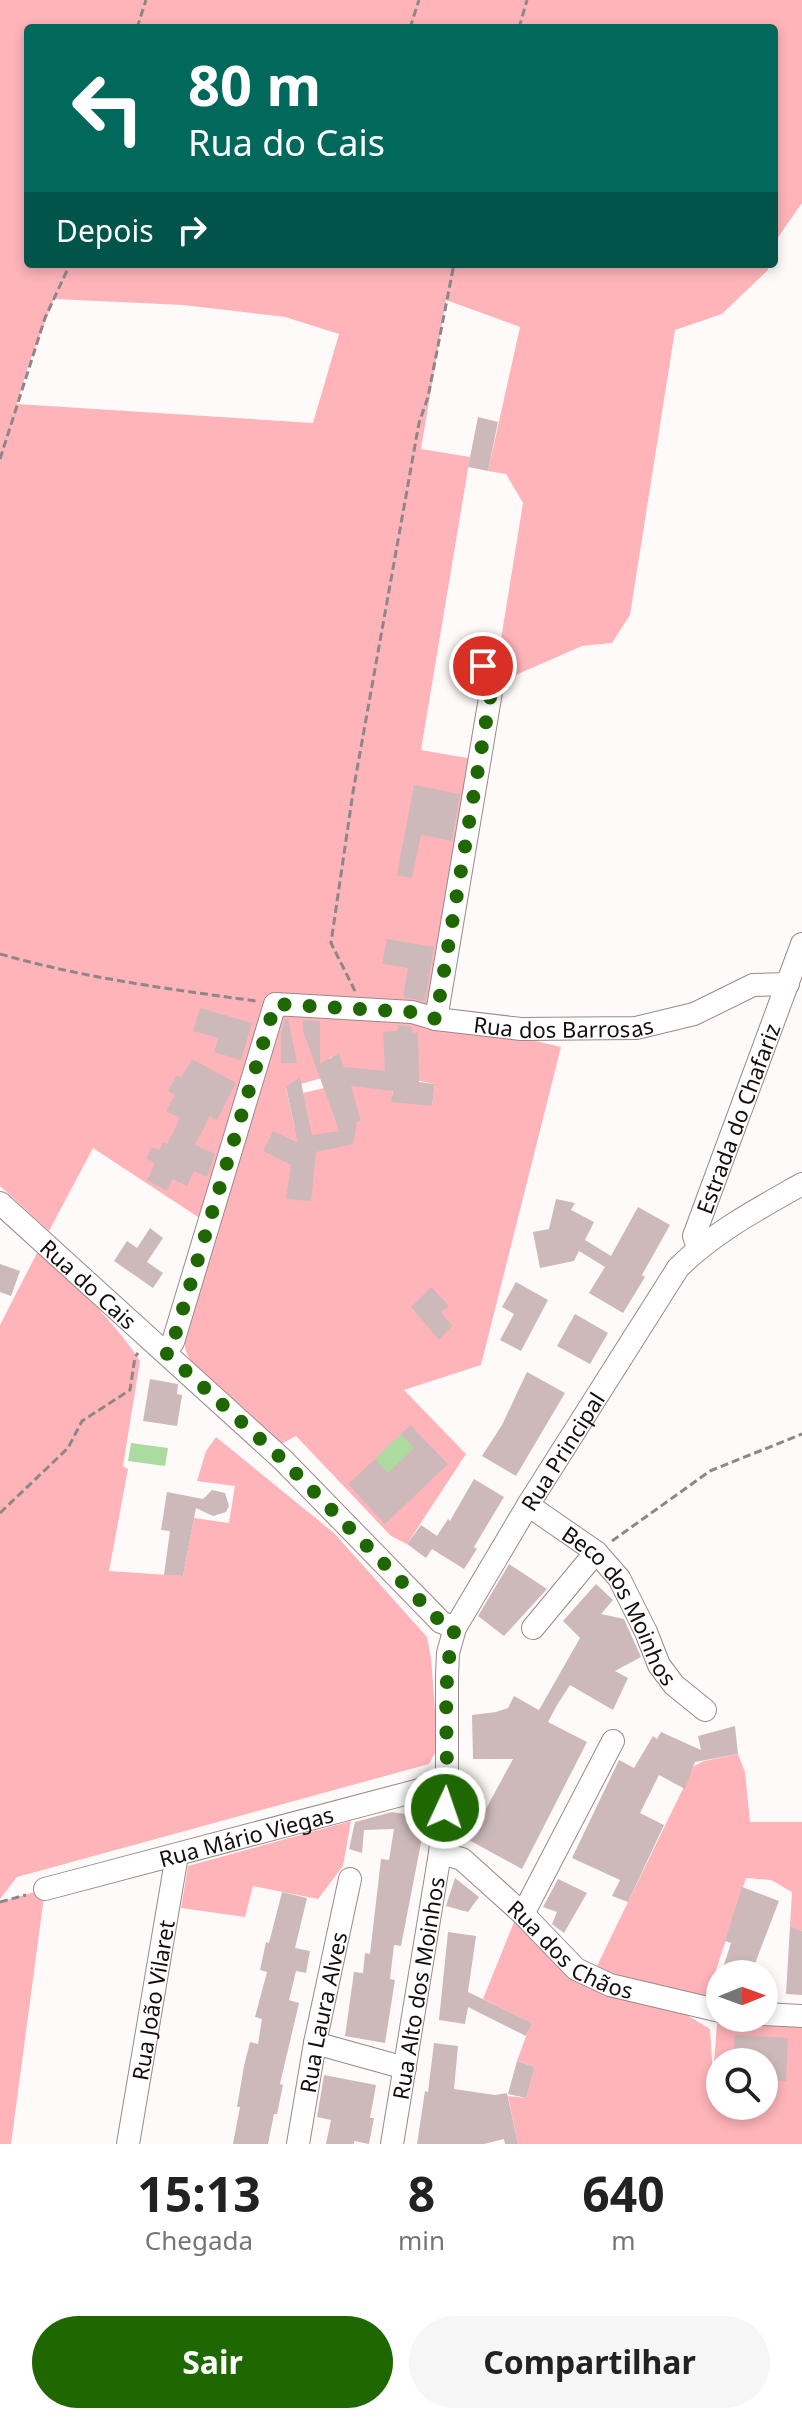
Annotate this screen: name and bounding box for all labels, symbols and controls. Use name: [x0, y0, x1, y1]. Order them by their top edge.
text: 80 m: [188, 46, 321, 122]
icon: left: [56, 56, 160, 160]
text: Rua do Cais: [188, 118, 385, 167]
icon: right: [170, 208, 214, 252]
text: Depois: [56, 210, 154, 251]
pin: [449, 632, 517, 700]
icon: arrive: [461, 644, 505, 688]
street label: Rua dos Barrosas: [472, 1009, 656, 1044]
street label: Estrada do Chafariz: [689, 1019, 786, 1218]
street label: Rua do Cais: [34, 1232, 143, 1335]
street label: Rua Principal: [513, 1386, 611, 1516]
street label: Beco dos Moinhos: [557, 1518, 684, 1691]
position arrow: [403, 1766, 487, 1850]
street label: Rua Mário Viegas: [156, 1798, 337, 1873]
street label: Rua Alto dos Moinhos: [385, 1875, 451, 2102]
street label: Rua dos Chãos: [502, 1893, 636, 2005]
street label: Rua João Vilaret: [124, 1918, 181, 2082]
street label: Rua Laura Alves: [292, 1929, 353, 2095]
north arrow: [706, 1960, 778, 2032]
map controls: [706, 1960, 778, 2120]
button: search: [706, 2048, 778, 2120]
text: 15:13: [137, 2161, 261, 2226]
text: 8: [408, 2161, 435, 2226]
text: 640: [582, 2161, 665, 2226]
text: Chegada: [145, 2222, 253, 2258]
text: min: [398, 2222, 445, 2258]
text: m: [611, 2222, 636, 2258]
button: Sair: [32, 2316, 393, 2408]
button: Compartilhar: [409, 2316, 770, 2408]

